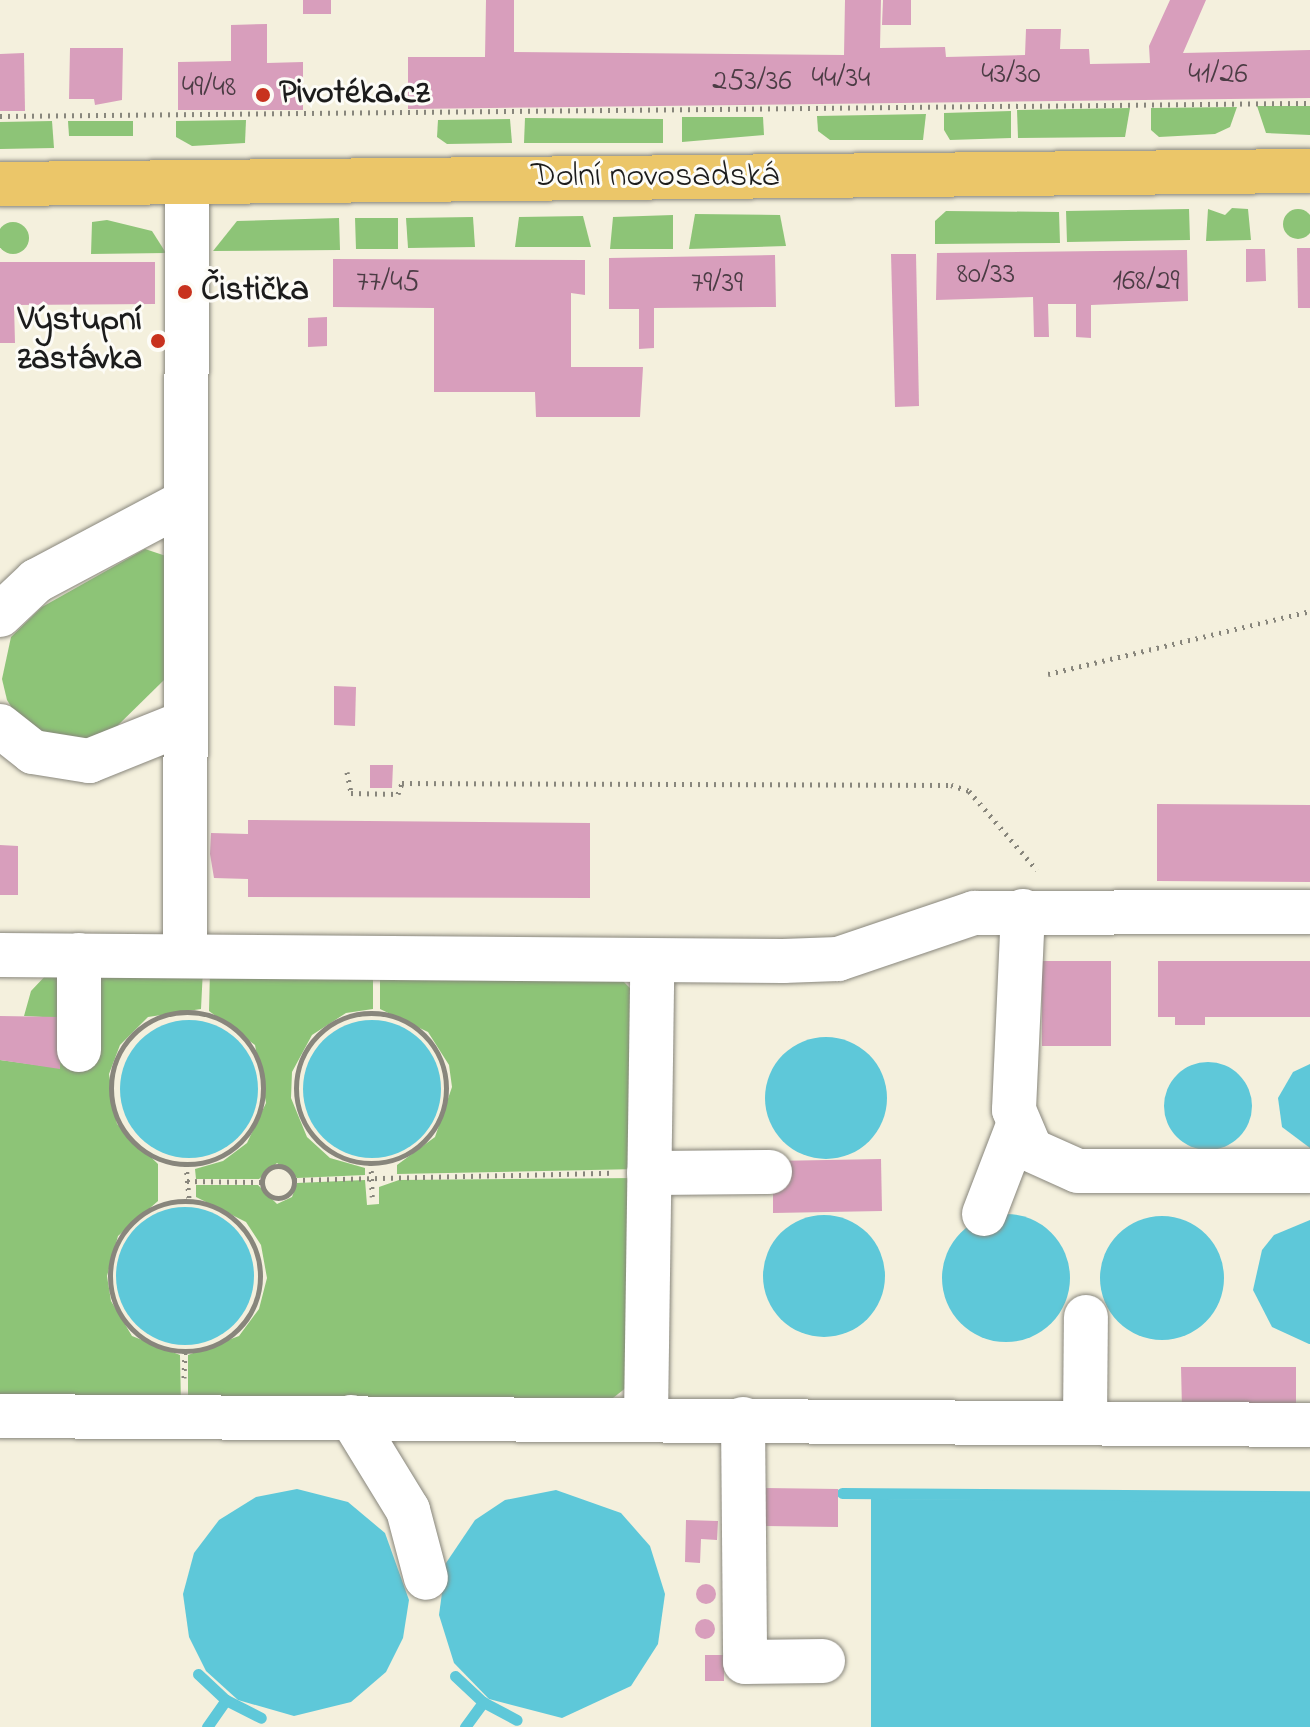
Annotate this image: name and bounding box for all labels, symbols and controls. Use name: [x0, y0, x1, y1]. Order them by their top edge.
house number: 43/30: [981, 57, 1041, 93]
house number: 41/26: [1188, 57, 1248, 93]
house number: 44/34: [812, 61, 870, 97]
house number: 253/36: [712, 64, 792, 100]
house number: 49/48: [182, 70, 236, 106]
place label: Pivotéka.cz: [279, 75, 430, 115]
marker: Pivotéka.cz: [254, 86, 272, 104]
street label: Dolní novosadská: [531, 158, 779, 198]
house number: 80/33: [957, 257, 1015, 293]
house number: 168/29: [1112, 264, 1180, 300]
house number: 77/45: [356, 265, 420, 301]
house number: 79/39: [691, 266, 743, 302]
place label: Čistička: [201, 272, 309, 312]
marker: Čistička: [176, 283, 194, 301]
place label: Výstupní zastávka: [17, 301, 142, 380]
marker: Výstupní zastávka: [149, 332, 167, 350]

